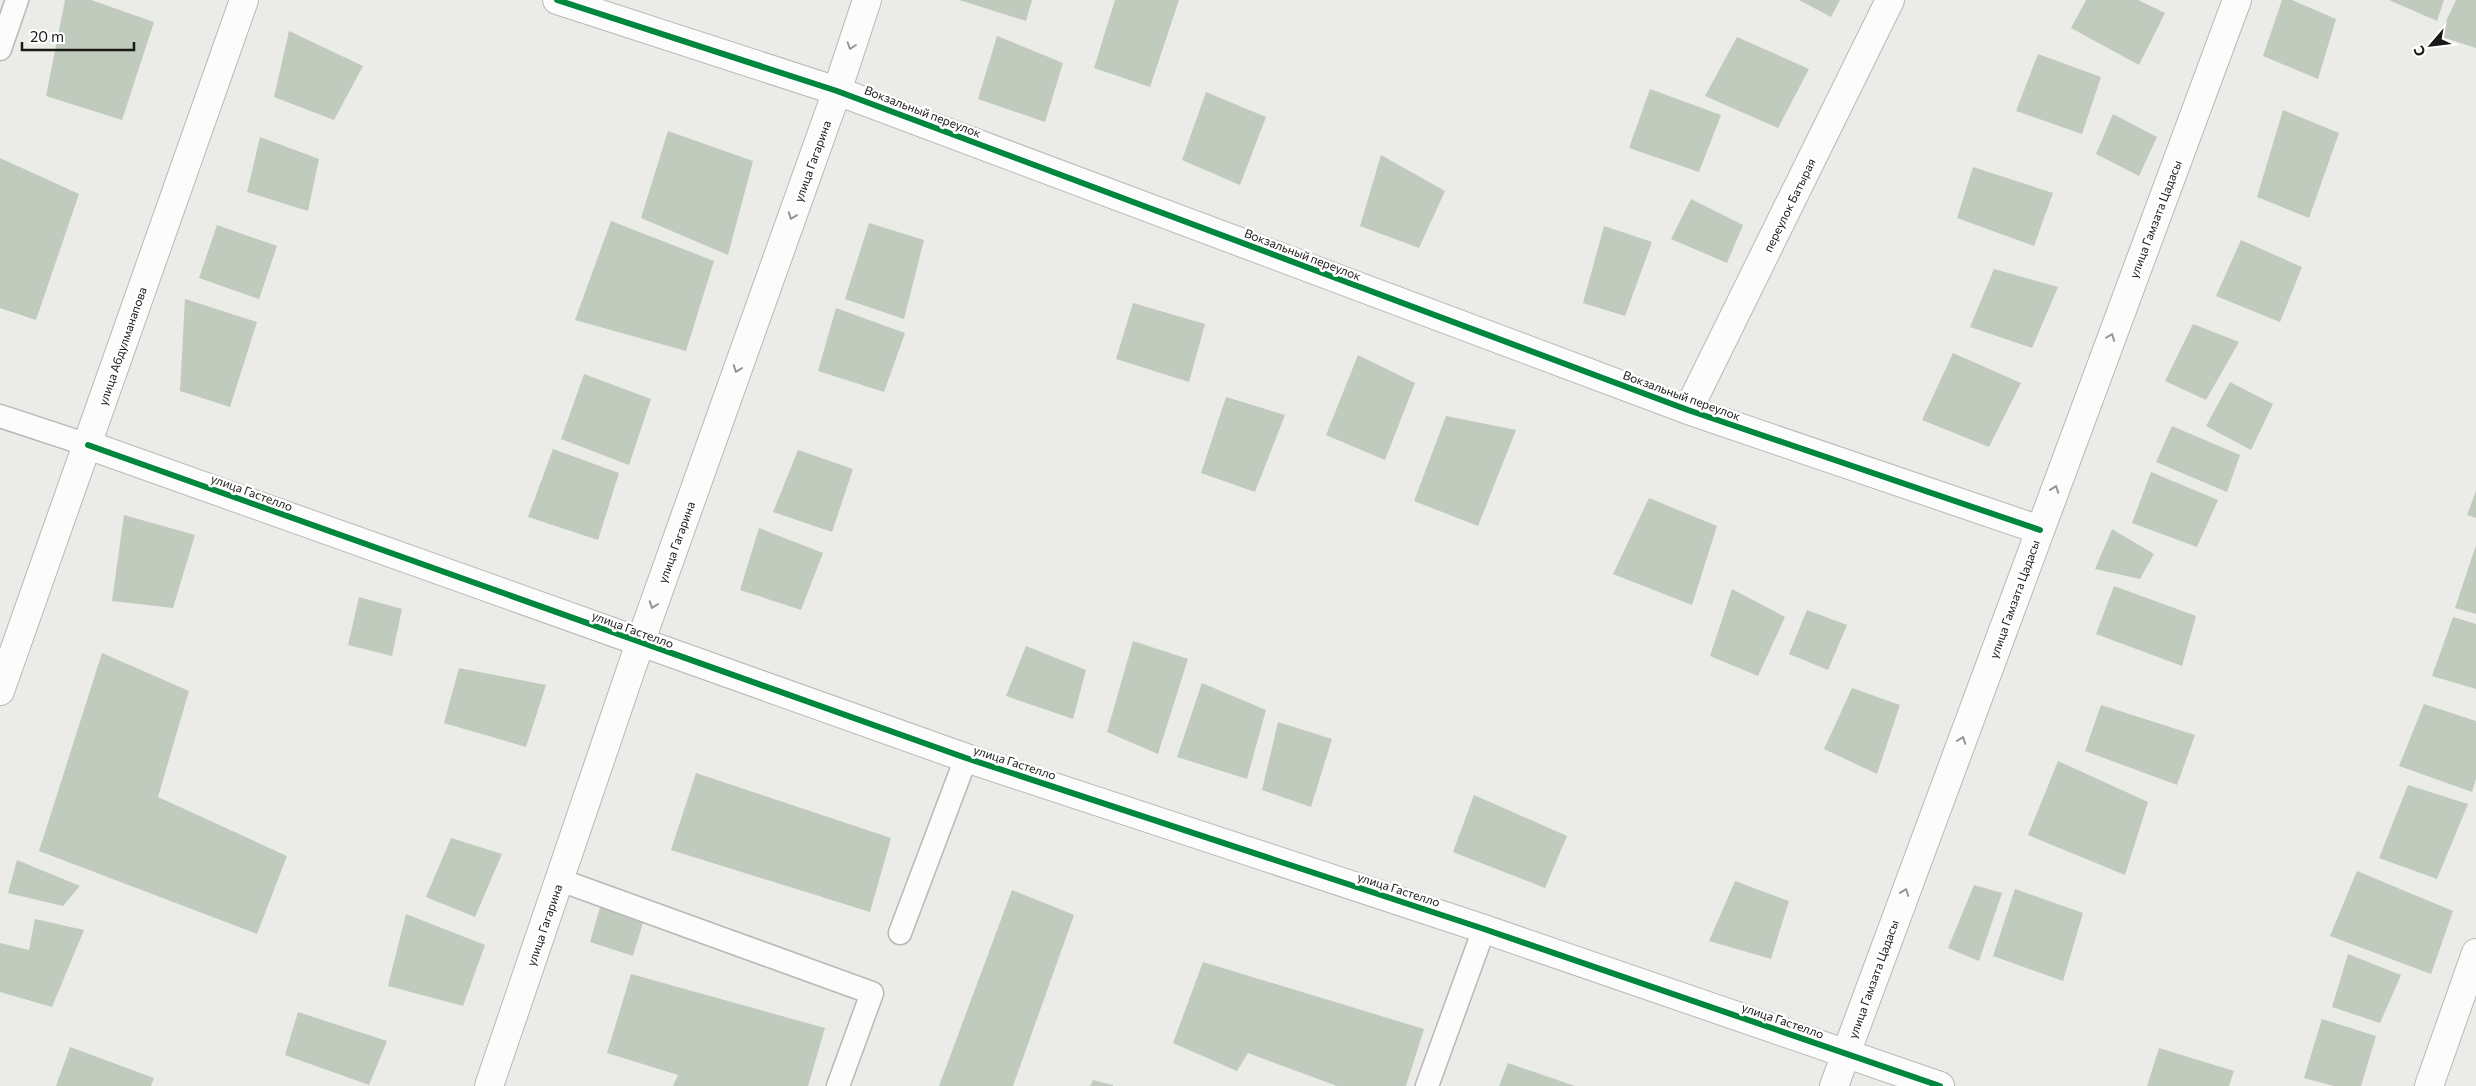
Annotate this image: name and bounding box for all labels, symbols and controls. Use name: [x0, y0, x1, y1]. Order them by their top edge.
scale bar: [22, 20, 135, 52]
north arrow: [2406, 20, 2456, 70]
text: 20 m: [30, 27, 64, 45]
one-way arrow: [847, 42, 857, 50]
text: С: [2409, 43, 2429, 60]
street label: Вокзальный переулок: [863, 82, 984, 140]
street label: улица Гагарина: [791, 118, 833, 204]
street label: переулок Батырая: [1760, 156, 1818, 254]
street label: улица Гамзата Цадасы: [2126, 158, 2184, 280]
one-way arrow: [788, 211, 798, 220]
street label: Вокзальный переулок: [1243, 225, 1364, 283]
street label: улица Абдулманапова: [95, 285, 149, 407]
one-way arrow: [2105, 333, 2115, 342]
one-way arrow: [733, 365, 743, 373]
street label: Вокзальный переулок: [1621, 367, 1743, 423]
street label: улица Гастелло: [209, 471, 295, 513]
one-way arrow: [2048, 485, 2059, 494]
street label: улица Гагарина: [655, 499, 697, 585]
street label: улица Гамзата Цадасы: [1986, 538, 2042, 660]
one-way arrow: [649, 600, 659, 608]
street label: улица Гастелло: [590, 608, 676, 650]
one-way arrow: [1956, 736, 1966, 745]
street label: улица Гастелло: [972, 742, 1058, 782]
street label: улица Гастелло: [1356, 869, 1442, 909]
street label: улица Гагарина: [523, 882, 565, 968]
one-way arrow: [1899, 889, 1909, 897]
street label: улица Гамзата Цадасы: [1845, 918, 1901, 1040]
street label: улица Гастелло: [1740, 999, 1826, 1041]

